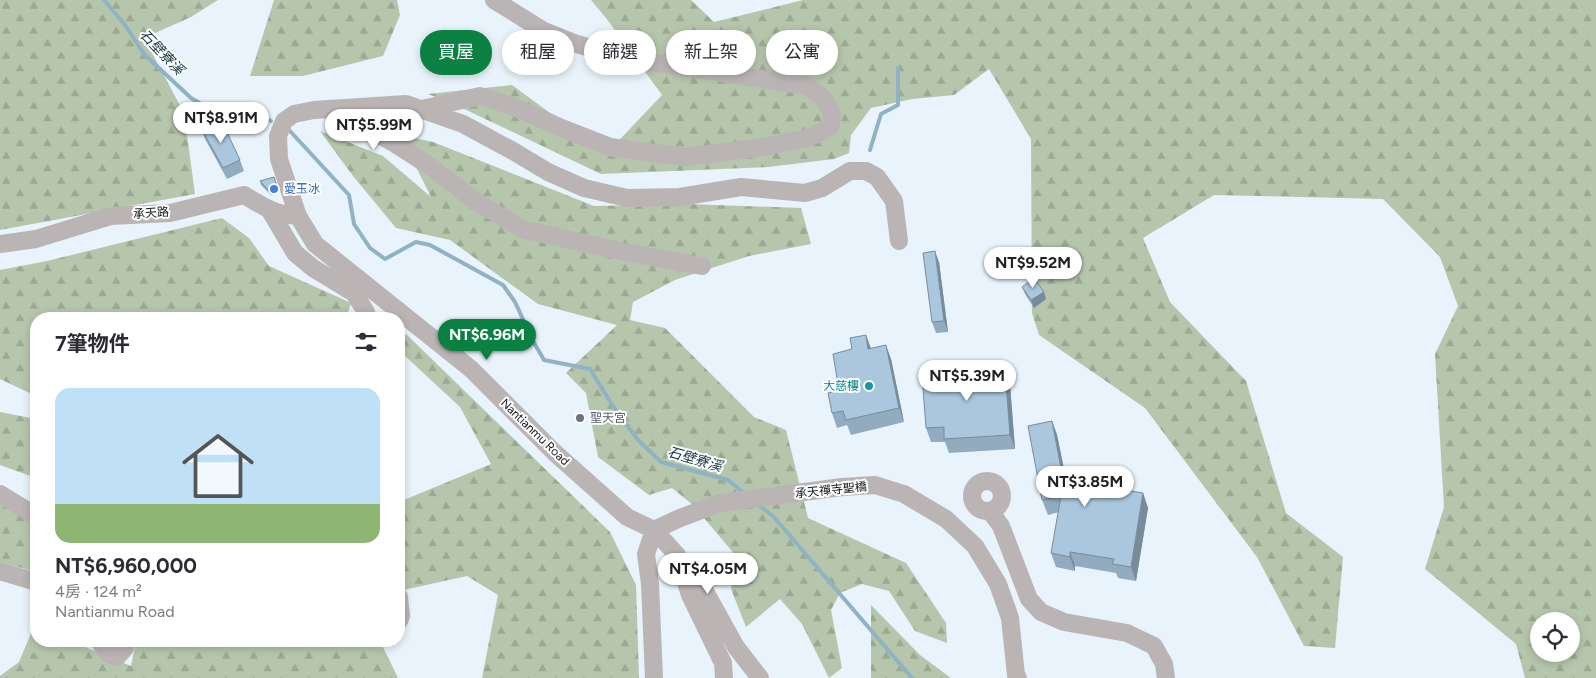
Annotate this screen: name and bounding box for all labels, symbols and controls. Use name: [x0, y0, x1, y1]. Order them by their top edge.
water label: 石壁寮溪: [136, 26, 189, 80]
chip: 買屋: [420, 30, 492, 75]
chip: 租屋: [502, 30, 574, 75]
chip: 篩選: [584, 30, 656, 75]
chip: 新上架: [666, 30, 756, 75]
chip: 公寓: [766, 30, 838, 75]
pin: NT$8.91M: [169, 102, 273, 144]
text: NT$8.91M: [184, 108, 258, 127]
pin: NT$5.99M: [322, 108, 426, 151]
text: NT$5.99M: [336, 115, 412, 134]
place label: 愛玉冰: [284, 182, 320, 196]
marker: 愛玉冰: [268, 183, 280, 195]
street label: 承天路: [133, 205, 169, 221]
pin: NT$9.52M: [981, 246, 1085, 289]
text: NT$9.52M: [995, 253, 1071, 272]
pin: NT$6.96M: [435, 318, 539, 361]
text: NT$6.96M: [449, 325, 525, 344]
icon: filters: [352, 328, 380, 356]
text: 7筆物件: [55, 331, 130, 356]
pin: NT$5.39M: [915, 360, 1019, 402]
text: NT$5.39M: [929, 366, 1005, 385]
place label: 大慈樓: [823, 379, 859, 393]
marker: 大慈樓: [863, 380, 875, 392]
street label: Nantianmu Road: [498, 396, 572, 468]
place label: 聖天宮: [590, 411, 626, 425]
marker: 聖天宮: [574, 412, 586, 424]
icon: home: [173, 421, 263, 511]
water label: 石壁寮溪: [666, 444, 726, 476]
pin: NT$3.85M: [1033, 466, 1137, 508]
text: NT$3.85M: [1047, 472, 1123, 491]
street label: 承天禪寺聖橋: [794, 479, 868, 501]
pin: NT$4.05M: [656, 552, 760, 595]
text: NT$6,960,000: [55, 553, 197, 578]
text: NT$4.05M: [669, 559, 747, 578]
text: 4房 · 124 m²: [55, 582, 142, 601]
text: Nantianmu Road: [55, 602, 175, 621]
map controls: [1530, 612, 1580, 662]
button: locate: [1530, 612, 1580, 662]

